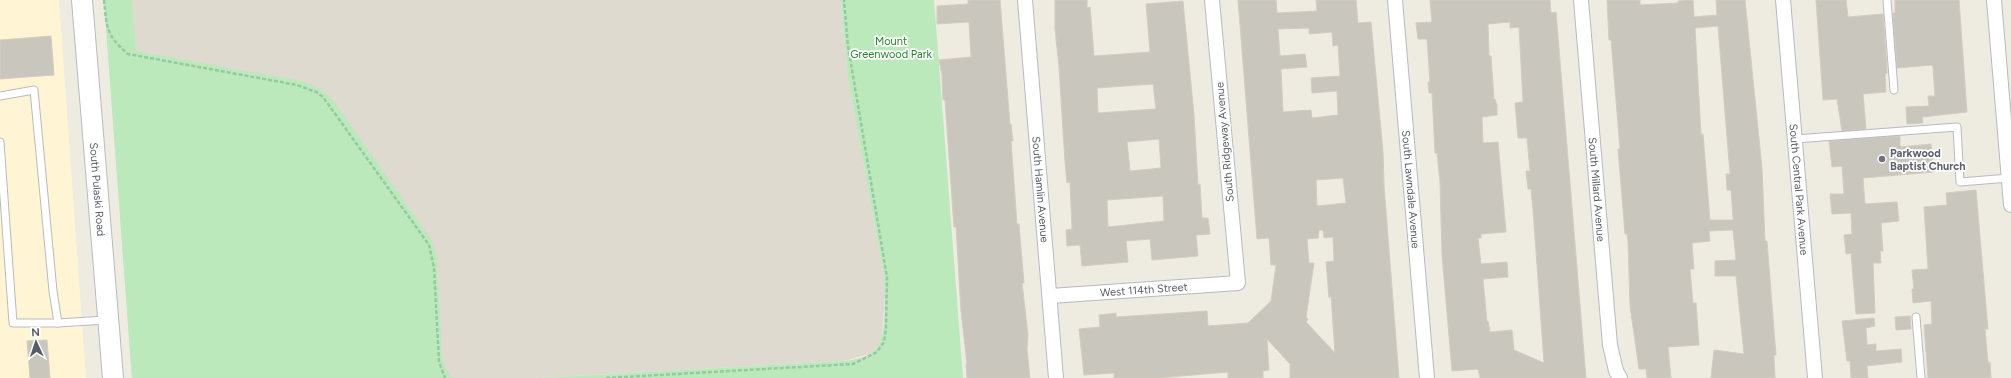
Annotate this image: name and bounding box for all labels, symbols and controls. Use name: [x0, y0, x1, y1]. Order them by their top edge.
park label: Mount Greenwood Park: [850, 35, 932, 61]
street label: South Ridgeway Avenue: [1213, 82, 1237, 202]
street label: South Central Park Avenue: [1787, 123, 1811, 256]
street label: South Lawndale Avenue: [1400, 130, 1423, 249]
street label: South Hamlin Avenue: [1030, 136, 1051, 243]
street label: South Millard Avenue: [1586, 137, 1608, 242]
street label: South Pulaski Road: [87, 142, 108, 237]
place label: Parkwood Baptist Church: [1890, 147, 1966, 173]
marker: Parkwood Baptist Church: [1877, 154, 1887, 164]
street label: West 114th Street: [1099, 280, 1188, 299]
north arrow: [16, 322, 56, 362]
text: N: [31, 326, 40, 339]

